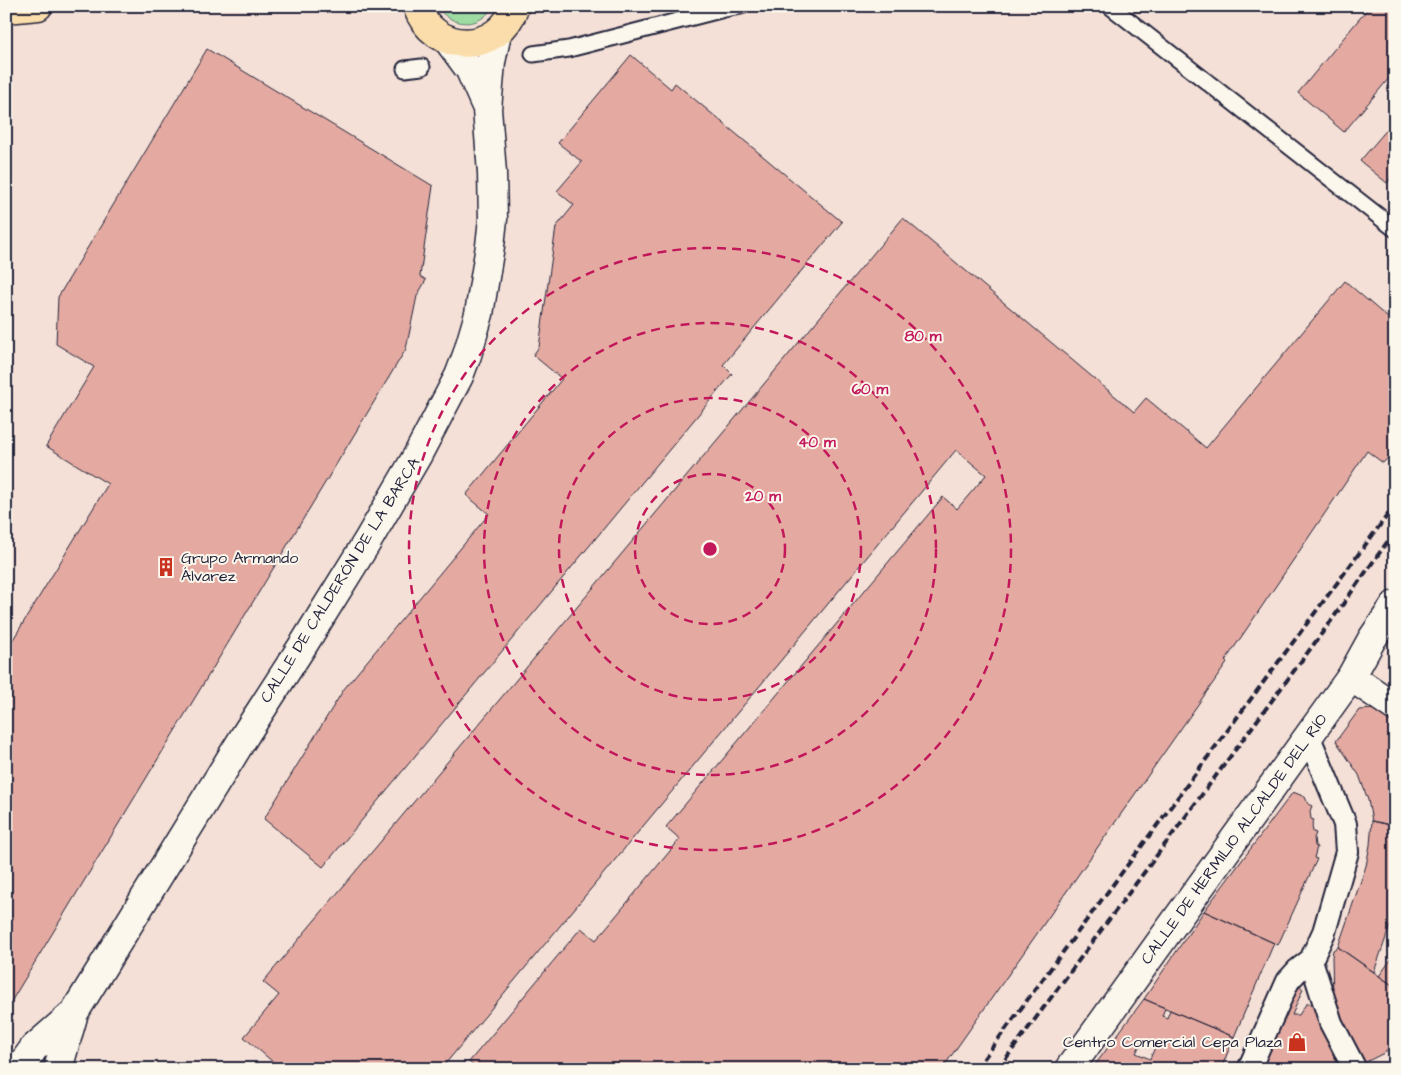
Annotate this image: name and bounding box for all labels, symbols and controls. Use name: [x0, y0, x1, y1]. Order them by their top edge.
text: 80 m: [905, 326, 942, 347]
text: 60 m: [852, 379, 889, 400]
text: 40 m: [798, 432, 836, 453]
street label: CALLE DE CALDERÓN DE LA BARCA: [255, 453, 425, 707]
text: 20 m: [744, 486, 781, 507]
centre of rings: [701, 540, 719, 558]
place label: Grupo Armando Álvarez: [181, 547, 298, 587]
building icon: Grupo Armando Álvarez: [155, 556, 177, 578]
street label: CALLE DE HERMILIO ALCALDE DEL RÍO: [1136, 709, 1333, 969]
place label: Centro Comercial Cepa Plaza: [1063, 1031, 1282, 1053]
shop icon: Centro Comercial Cepa Plaza: [1286, 1031, 1308, 1053]

